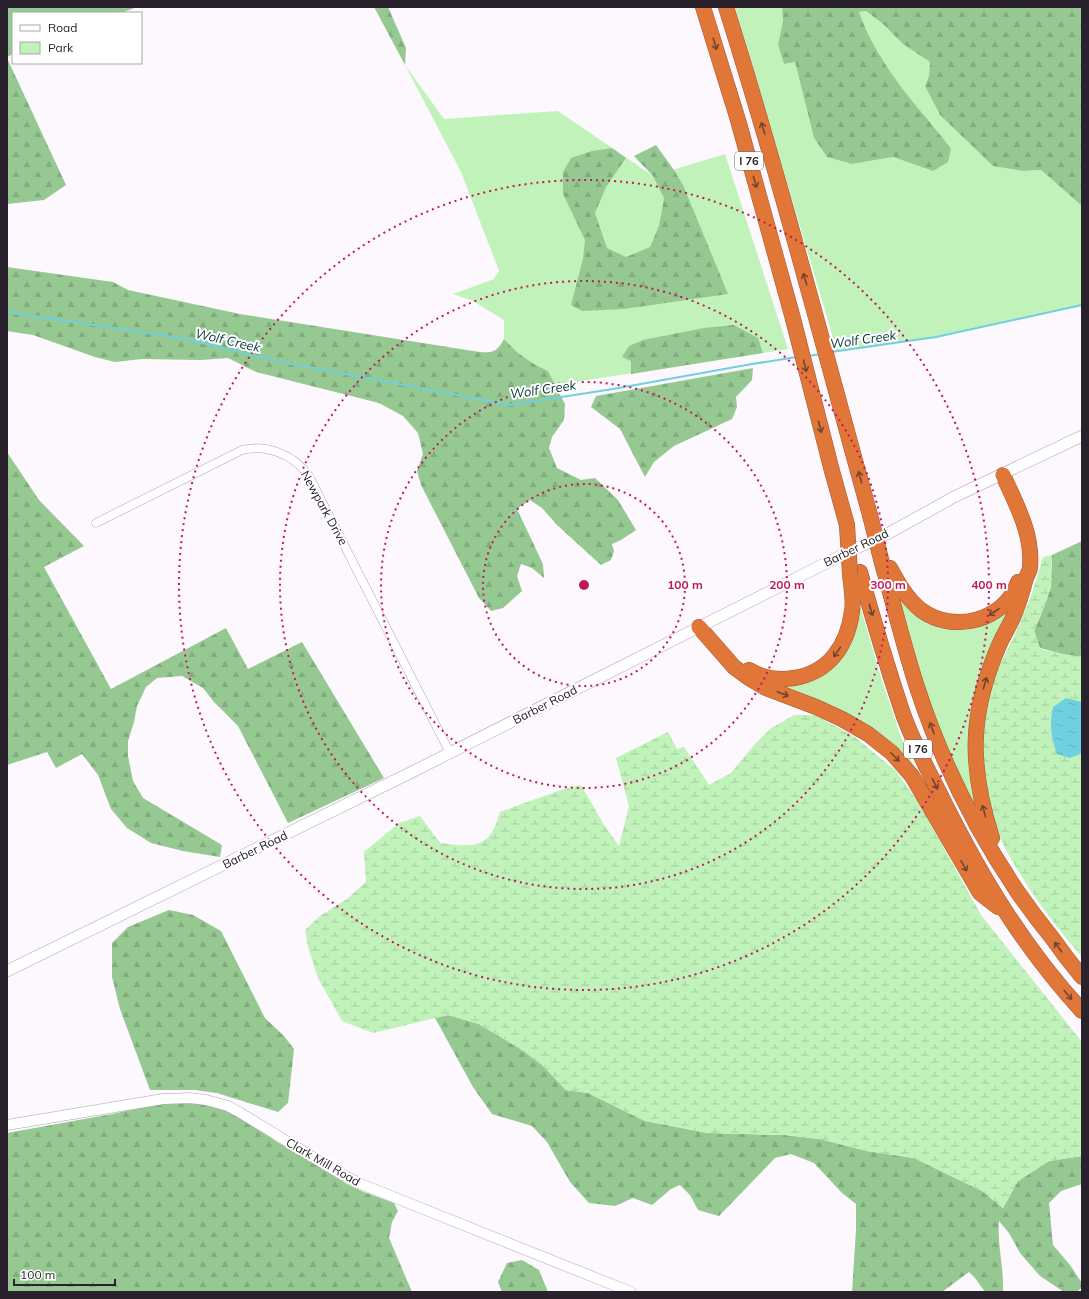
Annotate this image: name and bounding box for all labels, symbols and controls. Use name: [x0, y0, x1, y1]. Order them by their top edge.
legend: [12, 12, 142, 64]
text: Road: [48, 20, 77, 35]
one-way arrow: [712, 38, 719, 51]
text: Park: [48, 40, 74, 55]
one-way arrow: [759, 122, 766, 135]
road number: I 76: [735, 152, 763, 170]
one-way arrow: [752, 176, 759, 189]
one-way arrow: [801, 272, 808, 285]
water label: Wolf Creek: [194, 325, 262, 355]
water label: Wolf Creek: [829, 326, 897, 352]
one-way arrow: [801, 359, 809, 372]
water label: Wolf Creek: [509, 376, 577, 402]
one-way arrow: [817, 420, 824, 433]
street label: Newpark Drive: [298, 468, 351, 548]
one-way arrow: [855, 471, 863, 484]
street label: Barber Road: [821, 525, 891, 570]
text: 100 m: [667, 577, 703, 592]
text: 200 m: [769, 577, 805, 592]
text: 300 m: [870, 577, 906, 592]
text: 400 m: [971, 577, 1007, 592]
centre of rings: [577, 578, 591, 592]
one-way arrow: [868, 603, 875, 616]
one-way arrow: [988, 608, 999, 617]
one-way arrow: [833, 646, 841, 657]
one-way arrow: [982, 677, 989, 690]
street label: Barber Road: [510, 682, 580, 727]
one-way arrow: [776, 691, 788, 699]
one-way arrow: [928, 721, 935, 734]
road number: I 76: [904, 740, 932, 758]
one-way arrow: [890, 752, 900, 762]
one-way arrow: [932, 778, 939, 790]
one-way arrow: [980, 805, 987, 818]
street label: Barber Road: [220, 827, 290, 872]
one-way arrow: [961, 860, 969, 872]
one-way arrow: [1054, 941, 1062, 952]
one-way arrow: [1063, 989, 1072, 1000]
street label: Clark Mill Road: [283, 1134, 363, 1189]
scale bar: [14, 1261, 115, 1287]
text: 100 m: [20, 1267, 55, 1282]

